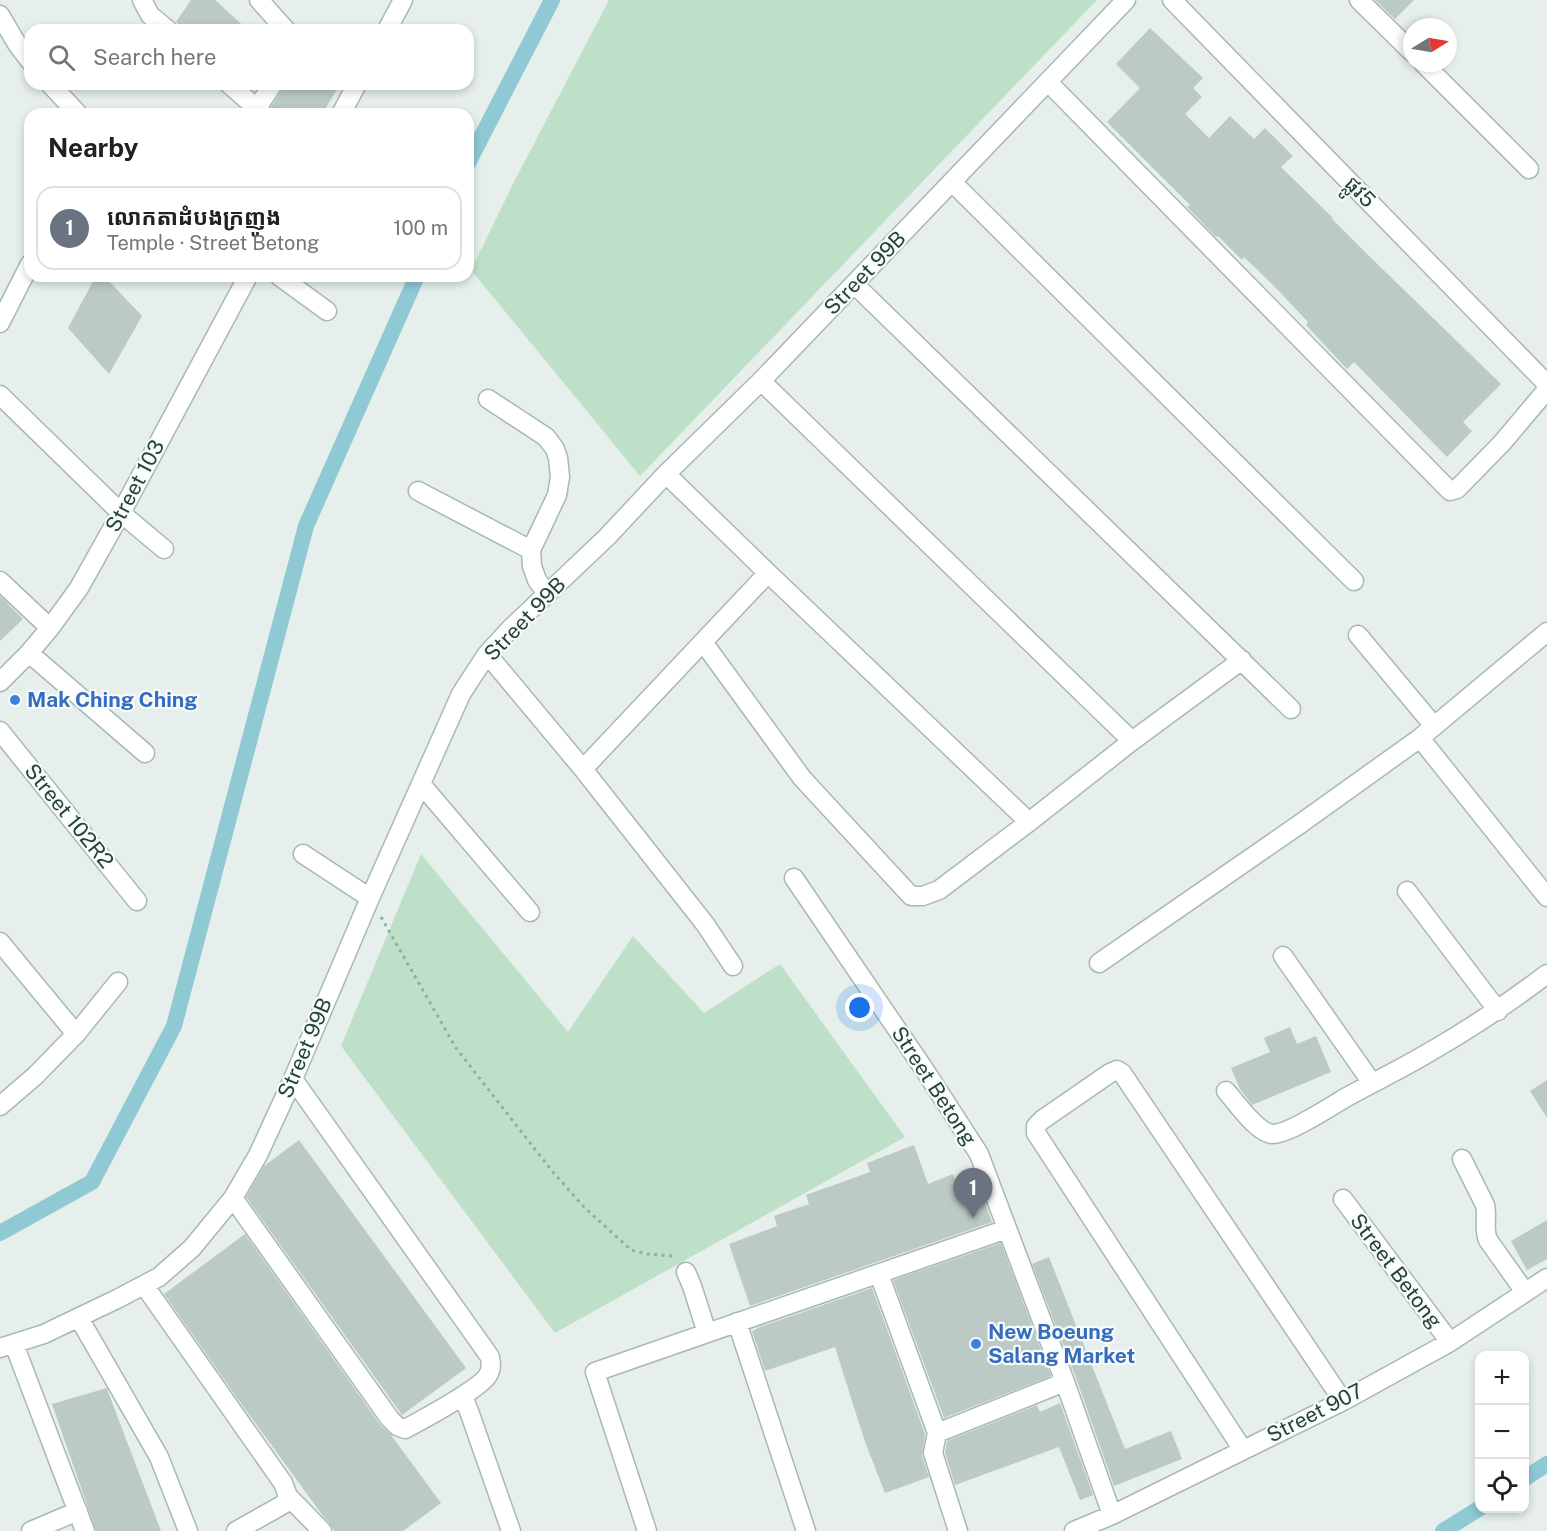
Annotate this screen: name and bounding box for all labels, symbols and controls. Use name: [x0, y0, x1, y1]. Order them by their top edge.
north arrow: [1403, 18, 1457, 72]
search box: [24, 24, 474, 90]
icon: search: [45, 41, 78, 74]
text: Search here: [93, 44, 217, 70]
text: Nearby: [48, 132, 138, 163]
street label: ផ្លូវ5: [1334, 171, 1381, 217]
text: លោកតាដំបងក្រញូង: [107, 204, 281, 230]
text: 1: [65, 216, 74, 240]
text: 100 m: [393, 216, 448, 240]
street label: Street 99B: [819, 226, 911, 320]
text: Temple · Street Betong: [107, 231, 319, 255]
street label: Street 103: [100, 435, 169, 536]
street label: Street 99B: [479, 572, 571, 666]
place label: Mak Ching Ching: [27, 687, 197, 712]
marker: Mak Ching Ching: [8, 693, 22, 707]
street label: Street 102R2: [20, 758, 119, 873]
your location: [845, 993, 874, 1022]
street label: Street 99B: [272, 994, 337, 1102]
street label: Street Betong: [887, 1021, 982, 1150]
pin: 1: [954, 1168, 992, 1218]
street label: Street Betong: [1345, 1208, 1448, 1333]
place label: New Boeung Salang Market: [988, 1319, 1135, 1368]
marker: New Boeung Salang Market: [969, 1337, 983, 1351]
map controls: [1475, 1351, 1529, 1513]
button: +: [1475, 1351, 1529, 1405]
street label: Street 907: [1263, 1378, 1367, 1447]
button: −: [1475, 1405, 1529, 1459]
button: locate: [1475, 1459, 1529, 1513]

